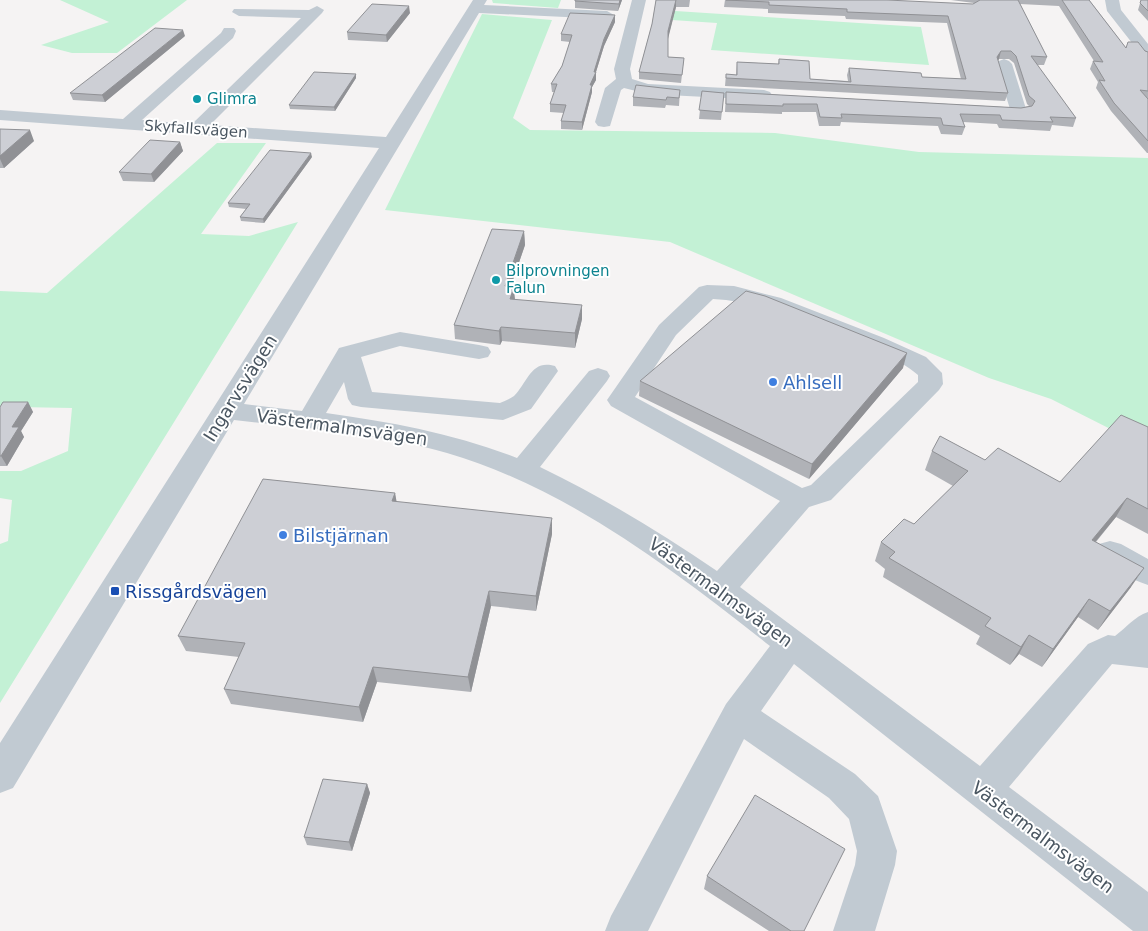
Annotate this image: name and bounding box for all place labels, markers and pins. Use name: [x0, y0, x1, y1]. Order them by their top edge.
place label: Glimra: [207, 90, 257, 108]
marker: Glimra: [191, 93, 203, 105]
place label: Bilprovningen Falun: [506, 262, 609, 297]
marker: Bilprovningen Falun: [490, 274, 502, 286]
place label: Ahlsell: [783, 372, 842, 393]
marker: Ahlsell: [767, 376, 779, 388]
place label: Bilstjärnan: [293, 525, 389, 546]
marker: Bilstjärnan: [277, 529, 289, 541]
place label: Rissgårdsvägen: [125, 581, 267, 602]
marker: Rissgårdsvägen: [109, 585, 121, 597]

